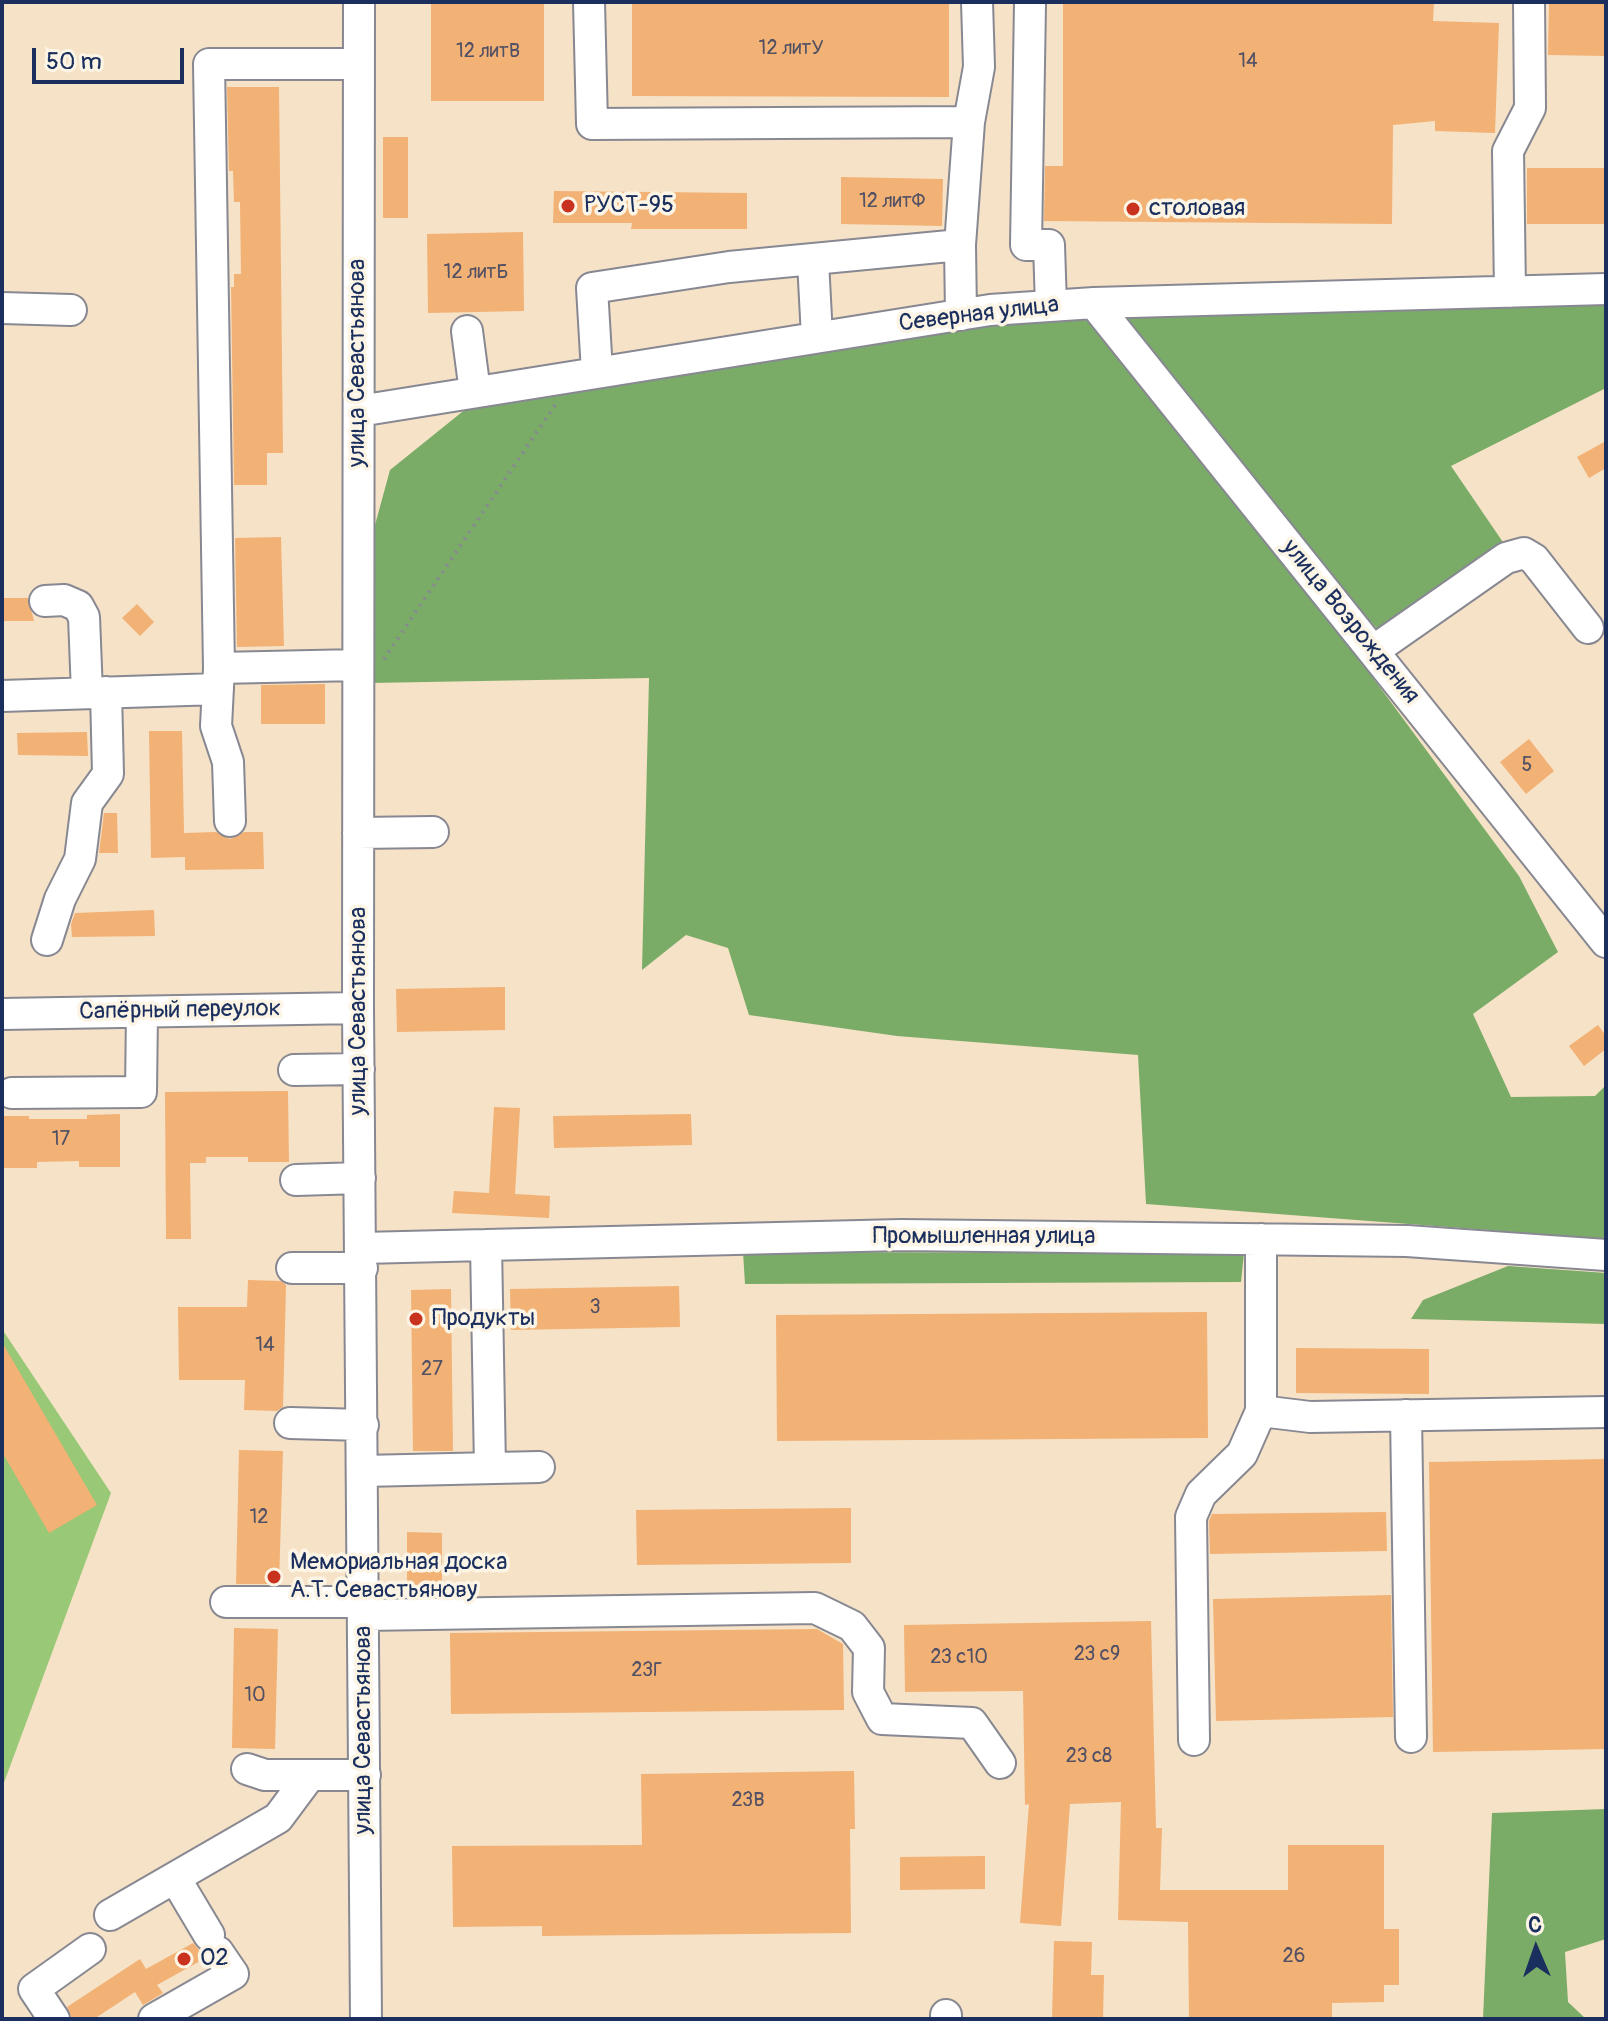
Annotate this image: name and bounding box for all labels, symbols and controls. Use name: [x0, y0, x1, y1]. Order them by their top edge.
scale bar: [36, 32, 188, 82]
house number: 12 литУ: [759, 37, 823, 61]
house number: 12 литВ: [456, 40, 520, 64]
text: 50 m: [46, 47, 102, 76]
house number: 14: [1238, 50, 1258, 74]
house number: 12 литФ: [859, 190, 925, 214]
place label: РУСТ-95: [584, 192, 674, 220]
place label: столовая: [1149, 195, 1245, 223]
marker: РУСТ-95: [559, 197, 577, 215]
marker: столовая: [1124, 200, 1142, 218]
street label: улица Севастьянова: [344, 259, 372, 467]
house number: 12 литБ: [444, 261, 508, 285]
street label: Северная улица: [897, 291, 1061, 339]
street label: улица Возрождения: [1275, 534, 1425, 710]
house number: 5: [1522, 754, 1532, 778]
street label: улица Севастьянова: [345, 907, 373, 1115]
street label: Сапёрный переулок: [79, 995, 281, 1027]
house number: 17: [52, 1128, 70, 1152]
street label: Промышленная улица: [873, 1223, 1095, 1251]
house number: 3: [589, 1296, 601, 1320]
place label: Продукты: [432, 1305, 535, 1333]
marker: Продукты: [407, 1310, 425, 1328]
house number: 14: [255, 1334, 275, 1358]
house number: 27: [421, 1358, 443, 1382]
house number: 12: [250, 1506, 268, 1530]
place label: Мемориальная доска А.Т. Севастьянову: [290, 1549, 507, 1605]
marker: Мемориальная доска А.Т. Севастьянову: [265, 1568, 283, 1586]
street label: улица Севастьянова: [350, 1626, 378, 1834]
house number: 23 с9: [1074, 1643, 1120, 1667]
house number: 23 с10: [930, 1646, 988, 1670]
house number: 23Г: [631, 1659, 663, 1683]
house number: 10: [244, 1684, 266, 1708]
house number: 23 с8: [1066, 1745, 1112, 1769]
house number: 23В: [731, 1789, 765, 1813]
north arrow: [1496, 1909, 1576, 1989]
text: С: [1528, 1911, 1542, 1939]
place label: O2: [200, 1945, 229, 1973]
house number: 26: [1283, 1945, 1305, 1969]
marker: O2: [175, 1950, 193, 1968]

